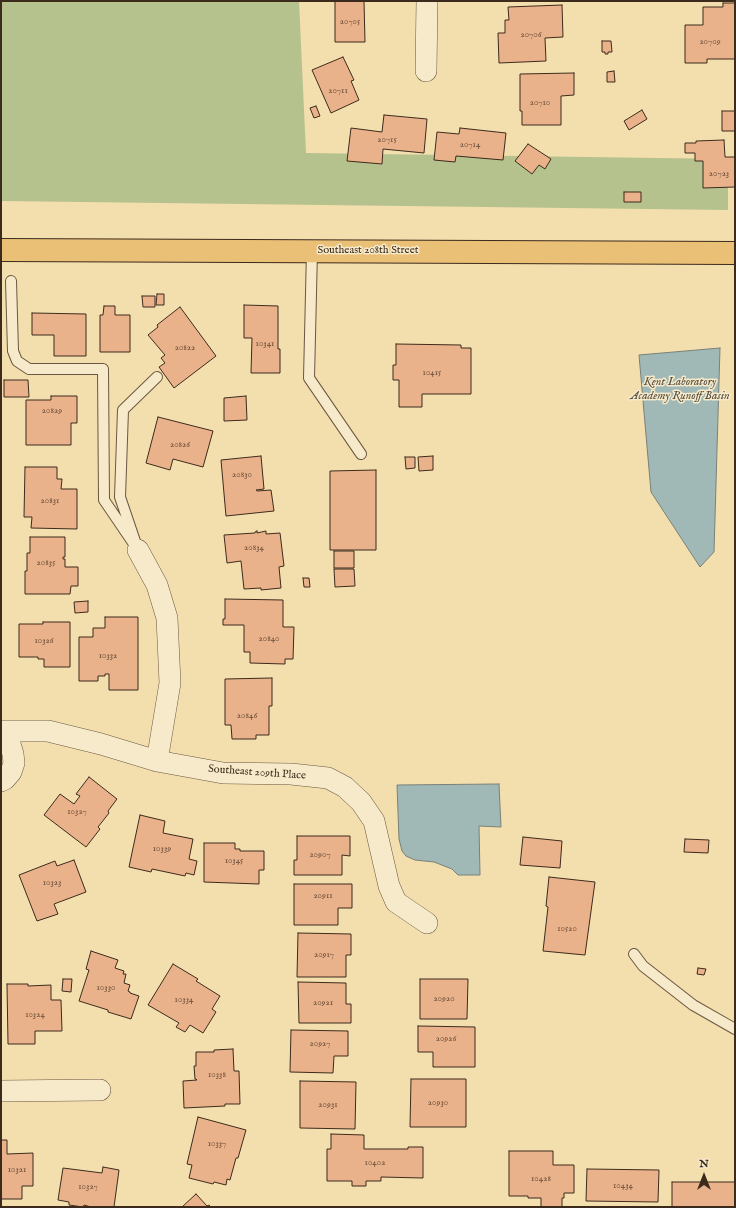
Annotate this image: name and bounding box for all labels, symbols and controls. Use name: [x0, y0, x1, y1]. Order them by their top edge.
house number: 20705: [340, 17, 360, 27]
house number: 20706: [520, 30, 542, 40]
house number: 20709: [699, 37, 721, 47]
house number: 20711: [328, 86, 348, 96]
house number: 20710: [530, 98, 550, 108]
house number: 20715: [377, 135, 397, 145]
house number: 20714: [460, 140, 480, 150]
house number: 20723: [709, 169, 729, 179]
street label: Southeast 208th Street: [318, 244, 418, 258]
house number: 10341: [256, 339, 274, 349]
house number: 20822: [175, 343, 195, 353]
house number: 10415: [423, 368, 441, 378]
water label: Kent Laboratory Academy Runoff Basin: [630, 376, 730, 404]
house number: 20829: [42, 406, 62, 416]
house number: 20826: [170, 440, 190, 450]
house number: 20830: [232, 470, 252, 480]
house number: 20831: [41, 496, 59, 506]
house number: 20834: [244, 543, 264, 553]
house number: 20835: [37, 558, 55, 568]
house number: 20840: [258, 634, 280, 644]
house number: 10326: [34, 636, 54, 646]
house number: 10332: [99, 651, 117, 661]
house number: 20846: [237, 711, 257, 721]
street label: Southeast 209th Place: [208, 763, 306, 783]
house number: 10327: [67, 807, 87, 817]
house number: 10339: [153, 844, 171, 854]
house number: 20907: [309, 850, 331, 860]
house number: 10345: [225, 856, 243, 866]
house number: 10323: [43, 878, 61, 888]
house number: 20911: [313, 891, 333, 901]
house number: 10520: [557, 924, 577, 934]
house number: 20917: [314, 950, 334, 960]
house number: 10330: [97, 983, 115, 993]
house number: 20920: [433, 994, 455, 1004]
house number: 10334: [175, 995, 193, 1005]
house number: 20921: [313, 998, 333, 1008]
house number: 10324: [25, 1010, 45, 1020]
house number: 20926: [436, 1034, 456, 1044]
house number: 20927: [310, 1039, 330, 1049]
house number: 10338: [208, 1070, 226, 1080]
house number: 20930: [428, 1098, 448, 1108]
house number: 20931: [318, 1100, 338, 1110]
house number: 10337: [208, 1139, 226, 1149]
north arrow: [684, 1156, 724, 1196]
text: N: [699, 1157, 709, 1171]
house number: 10402: [365, 1158, 385, 1168]
house number: 10321: [8, 1165, 26, 1175]
house number: 10428: [531, 1174, 551, 1184]
house number: 10434: [613, 1181, 633, 1191]
house number: 10327: [78, 1182, 98, 1192]

